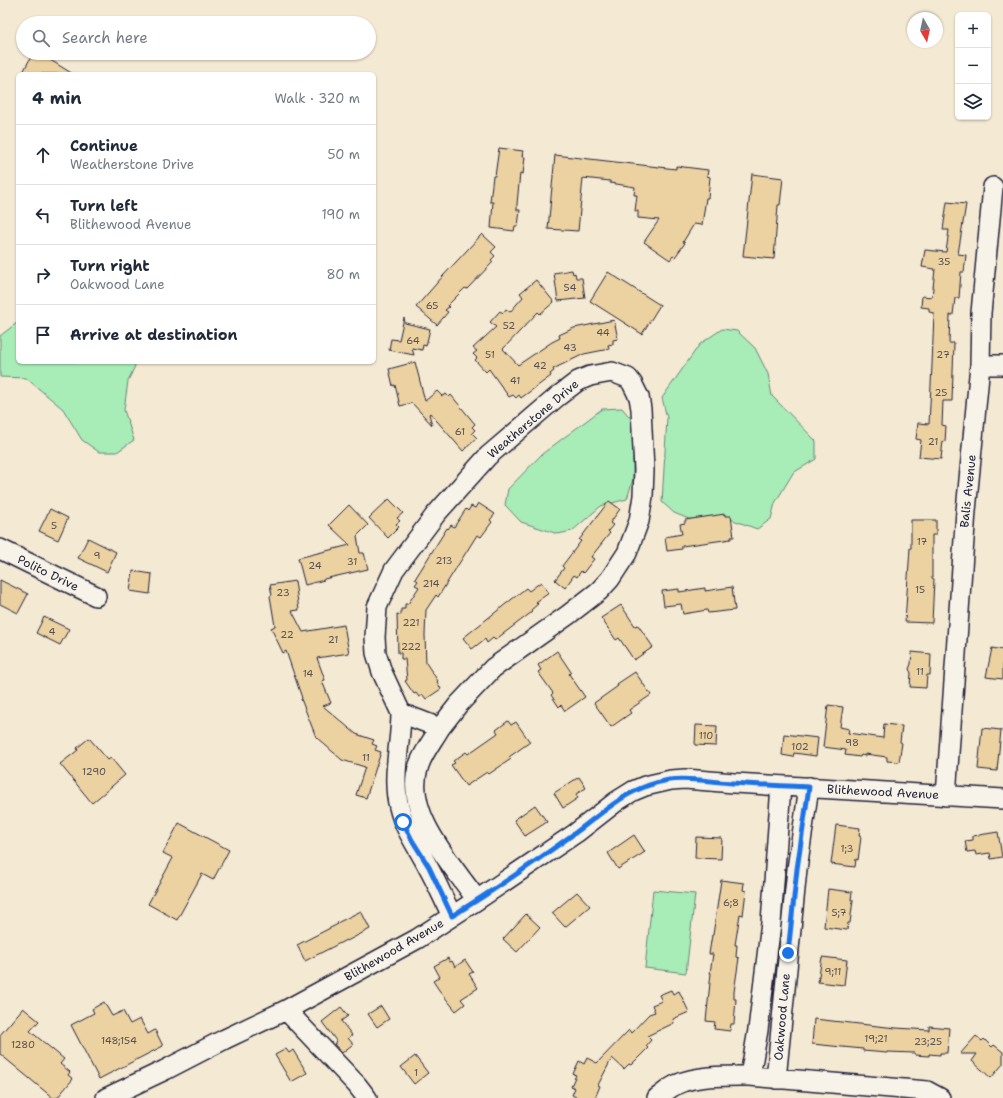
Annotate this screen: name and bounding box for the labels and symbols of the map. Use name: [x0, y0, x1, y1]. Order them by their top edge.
north arrow: [907, 12, 943, 48]
house number: 35: [938, 255, 950, 268]
house number: 54: [564, 281, 576, 294]
house number: 65: [426, 299, 438, 312]
house number: 52: [503, 319, 515, 332]
house number: 44: [596, 326, 610, 339]
house number: 64: [406, 334, 420, 347]
house number: 43: [563, 341, 577, 354]
house number: 51: [485, 348, 495, 361]
house number: 27: [936, 348, 950, 361]
house number: 42: [533, 359, 547, 372]
house number: 41: [510, 374, 520, 387]
street label: Weatherstone Drive: [484, 376, 582, 462]
house number: 25: [935, 386, 947, 399]
house number: 61: [455, 425, 465, 438]
house number: 21: [928, 435, 938, 448]
street label: Balis Avenue: [956, 453, 980, 528]
house number: 5: [51, 519, 57, 532]
house number: 17: [917, 535, 927, 548]
house number: 9: [94, 549, 101, 562]
street label: Polito Drive: [15, 551, 81, 595]
house number: 213: [435, 554, 453, 567]
house number: 31: [347, 555, 357, 568]
house number: 24: [308, 559, 322, 572]
house number: 214: [422, 577, 440, 590]
house number: 15: [915, 583, 925, 596]
house number: 23: [276, 586, 290, 599]
house number: 221: [402, 616, 420, 629]
house number: 4: [49, 625, 56, 638]
house number: 22: [280, 628, 294, 641]
house number: 21: [328, 633, 338, 646]
house number: 222: [401, 640, 421, 653]
house number: 11: [916, 665, 924, 678]
house number: 14: [303, 667, 313, 680]
house number: 110: [699, 729, 713, 742]
house number: 98: [845, 736, 859, 749]
house number: 102: [791, 740, 809, 753]
house number: 11: [362, 751, 370, 764]
house number: 1290: [82, 765, 106, 778]
street label: Blithewood Avenue: [827, 781, 940, 803]
route start: [394, 813, 412, 831]
house number: 1;3: [840, 842, 854, 855]
house number: 6;8: [723, 896, 739, 909]
house number: 5;7: [832, 906, 846, 919]
street label: Blithewood Avenue: [341, 915, 447, 985]
route end: [779, 944, 797, 962]
house number: 9;11: [825, 965, 841, 978]
street label: Oakwood Lane: [770, 973, 794, 1061]
house number: 19;21: [864, 1032, 888, 1045]
house number: 148;154: [101, 1034, 137, 1047]
house number: 23;25: [914, 1035, 942, 1048]
house number: 1280: [11, 1038, 35, 1051]
house number: 1: [414, 1066, 418, 1079]

